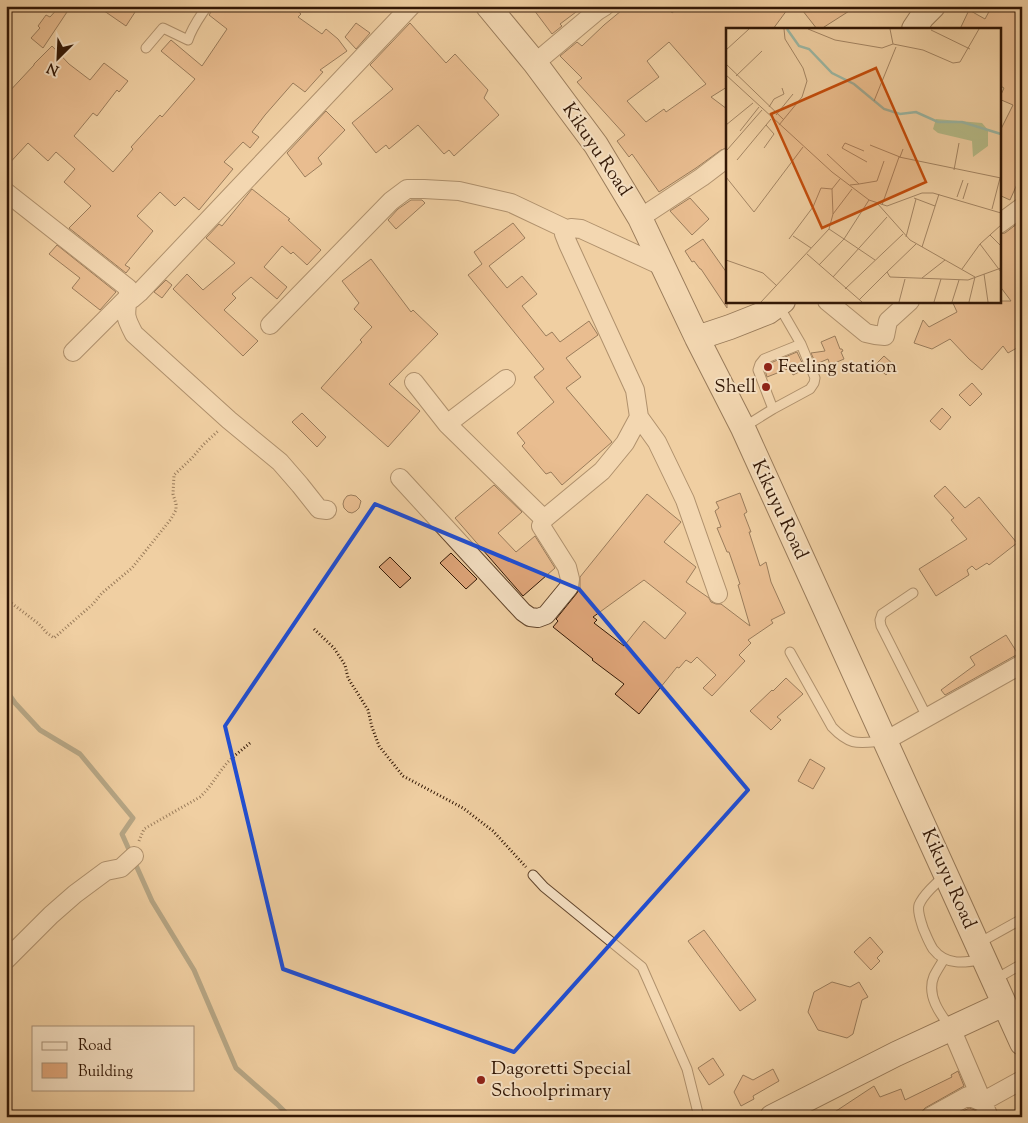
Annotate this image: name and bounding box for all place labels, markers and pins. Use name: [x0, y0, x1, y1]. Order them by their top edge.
place label: Feeling station: [778, 354, 897, 381]
marker: Feeling station: [762, 361, 774, 373]
place label: Shell: [714, 374, 756, 401]
marker: Shell: [760, 381, 772, 393]
place label: Dagoretti Special Schoolprimary: [491, 1056, 631, 1105]
marker: Dagoretti Special Schoolprimary: [475, 1074, 487, 1086]

